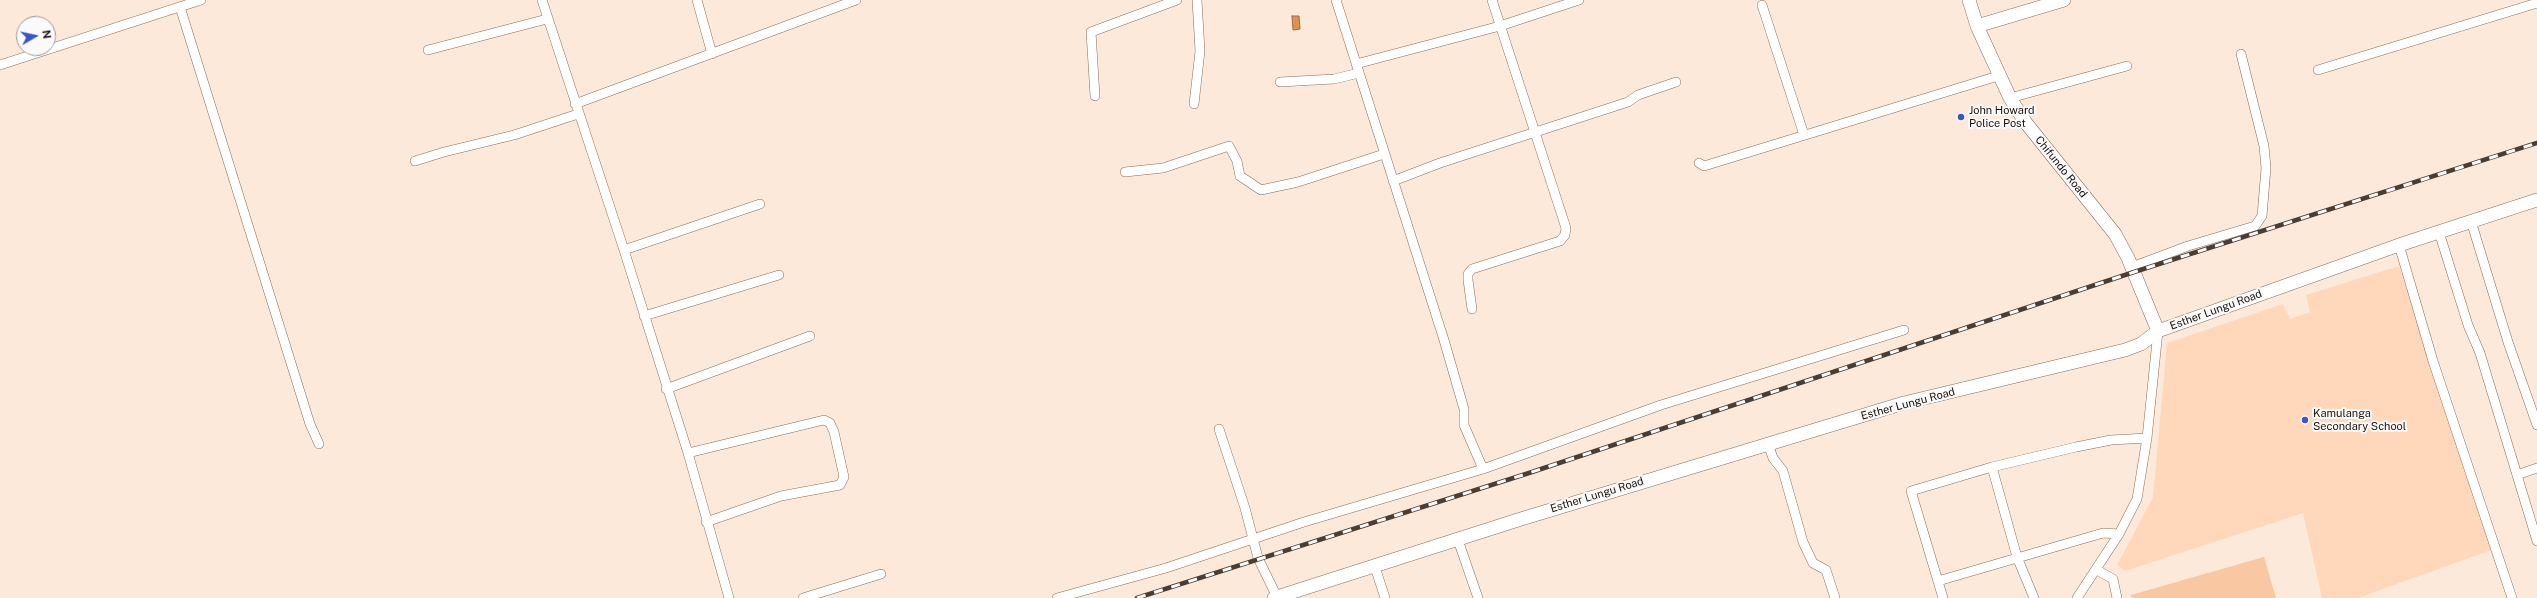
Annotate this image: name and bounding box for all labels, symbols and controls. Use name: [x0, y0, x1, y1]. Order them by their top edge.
north arrow: [16, 16, 56, 56]
text: N: [40, 29, 53, 39]
place label: John Howard Police Post: [1969, 104, 2035, 130]
marker: John Howard Police Post: [1956, 112, 1966, 122]
street label: Chifundo Road: [2032, 134, 2090, 200]
street label: Esther Lungu Road: [2168, 287, 2264, 333]
street label: Esther Lungu Road: [1859, 385, 1957, 423]
place label: Kamulanga Secondary School: [2313, 407, 2406, 433]
marker: Kamulanga Secondary School: [2300, 415, 2310, 425]
street label: Esther Lungu Road: [1549, 475, 1645, 515]

